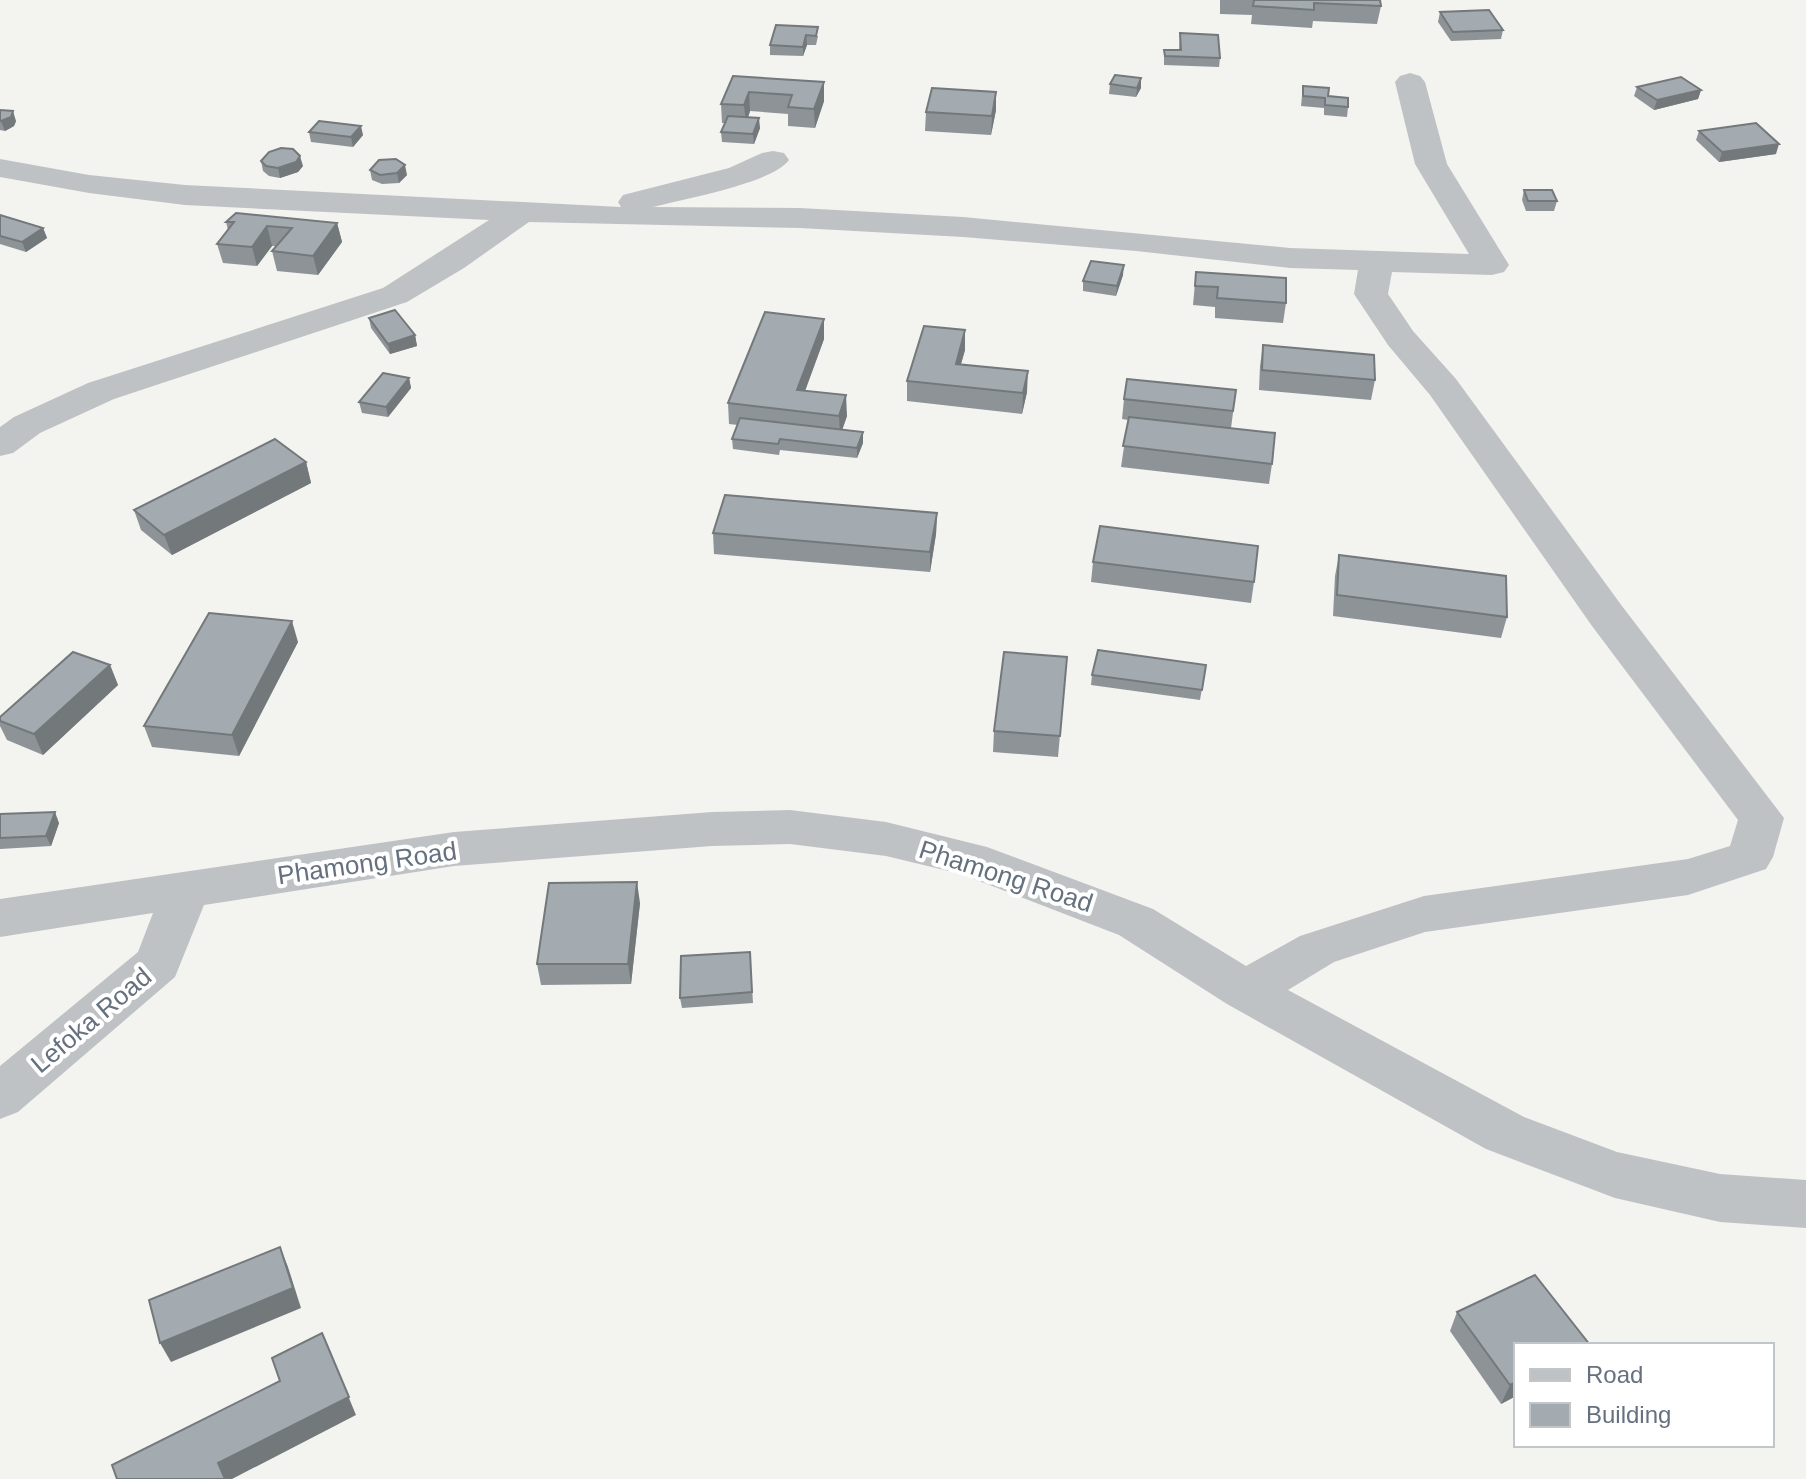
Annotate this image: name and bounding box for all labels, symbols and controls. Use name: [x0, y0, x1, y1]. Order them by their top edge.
street label: Phamong Road: [915, 834, 1097, 918]
street label: Phamong Road: [275, 836, 459, 890]
street label: Lefoka Road: [25, 961, 157, 1079]
legend: [1514, 1343, 1774, 1447]
text: Road: [1586, 1361, 1643, 1388]
text: Building: [1586, 1401, 1671, 1428]

